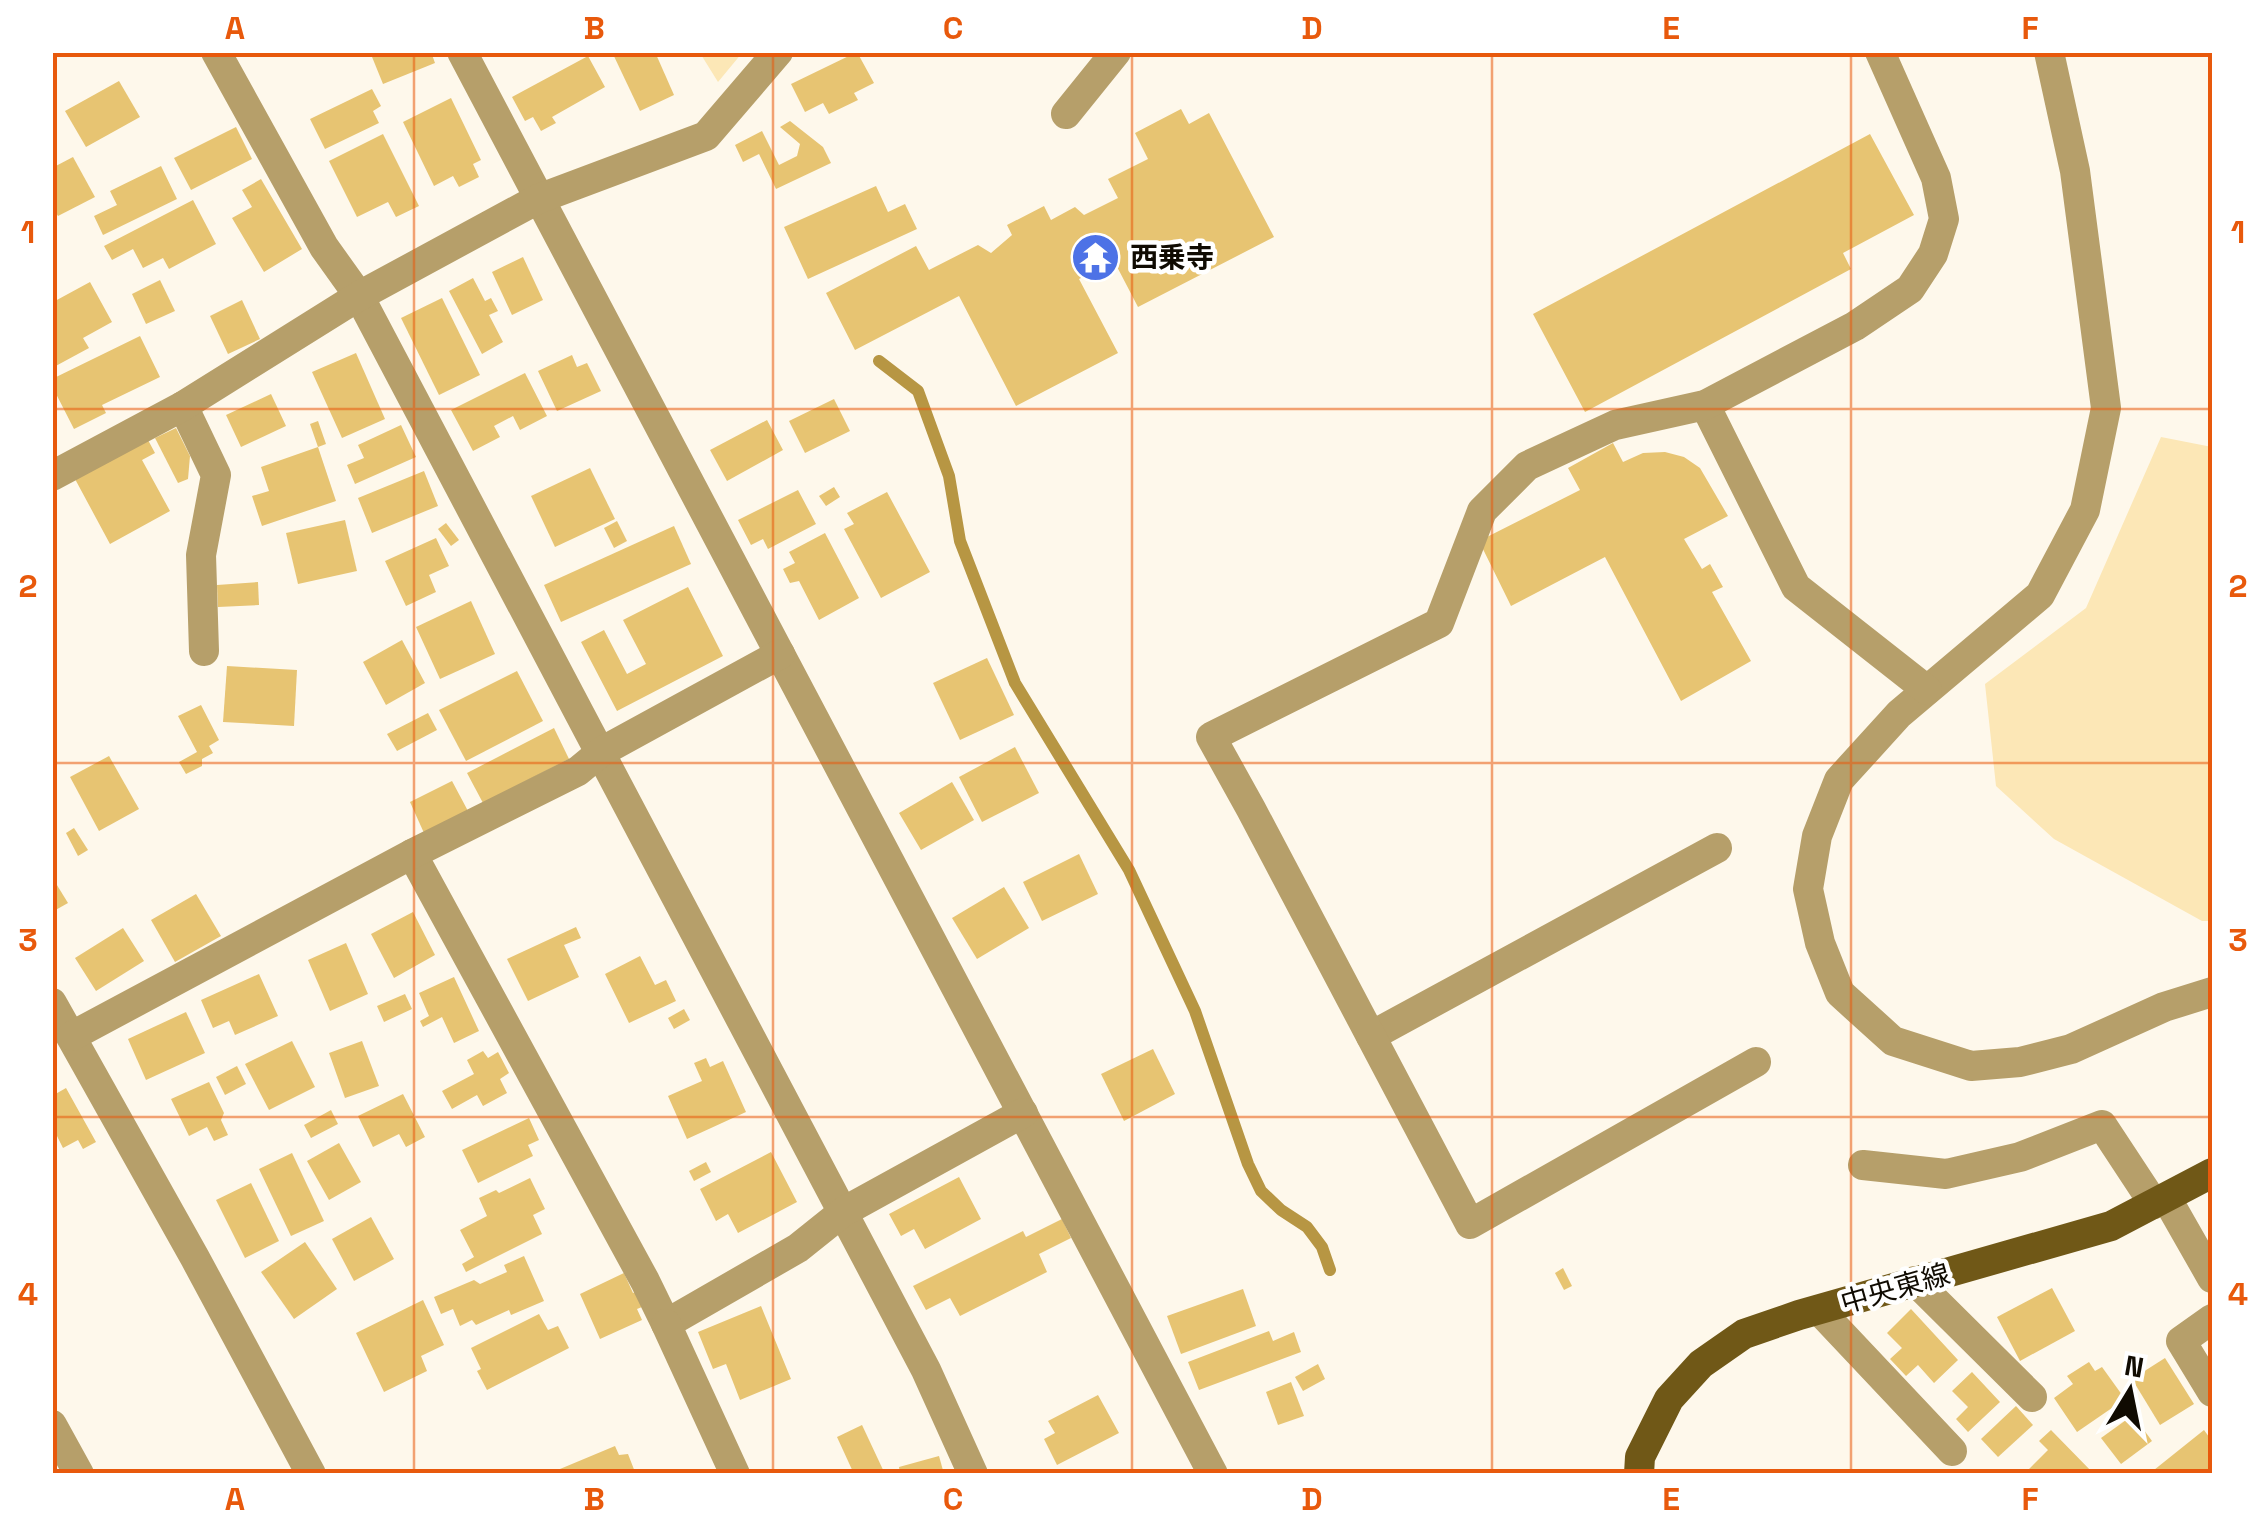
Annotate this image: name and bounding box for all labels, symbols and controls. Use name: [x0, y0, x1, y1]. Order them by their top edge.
text: A: [225, 8, 245, 48]
text: B: [583, 8, 605, 48]
text: C: [943, 8, 963, 48]
text: D: [1301, 8, 1323, 48]
text: E: [1662, 8, 1680, 48]
text: F: [2021, 8, 2039, 48]
text: 1: [21, 212, 35, 252]
text: 1: [2231, 212, 2245, 252]
temple icon: 西乗寺: [1069, 231, 1121, 283]
place label: 西乗寺: [1130, 239, 1214, 275]
text: 2: [18, 566, 38, 606]
text: 2: [2228, 566, 2248, 606]
text: 3: [18, 920, 38, 960]
text: 3: [2228, 920, 2248, 960]
street label: 中央東線: [1836, 1255, 1954, 1321]
text: 4: [18, 1274, 38, 1314]
text: 4: [2228, 1274, 2248, 1314]
north arrow: [2080, 1341, 2180, 1441]
text: N: [2122, 1347, 2147, 1386]
text: A: [225, 1479, 245, 1519]
text: B: [583, 1479, 605, 1519]
text: C: [943, 1479, 963, 1519]
text: D: [1301, 1479, 1323, 1519]
text: E: [1662, 1479, 1680, 1519]
text: F: [2021, 1479, 2039, 1519]

